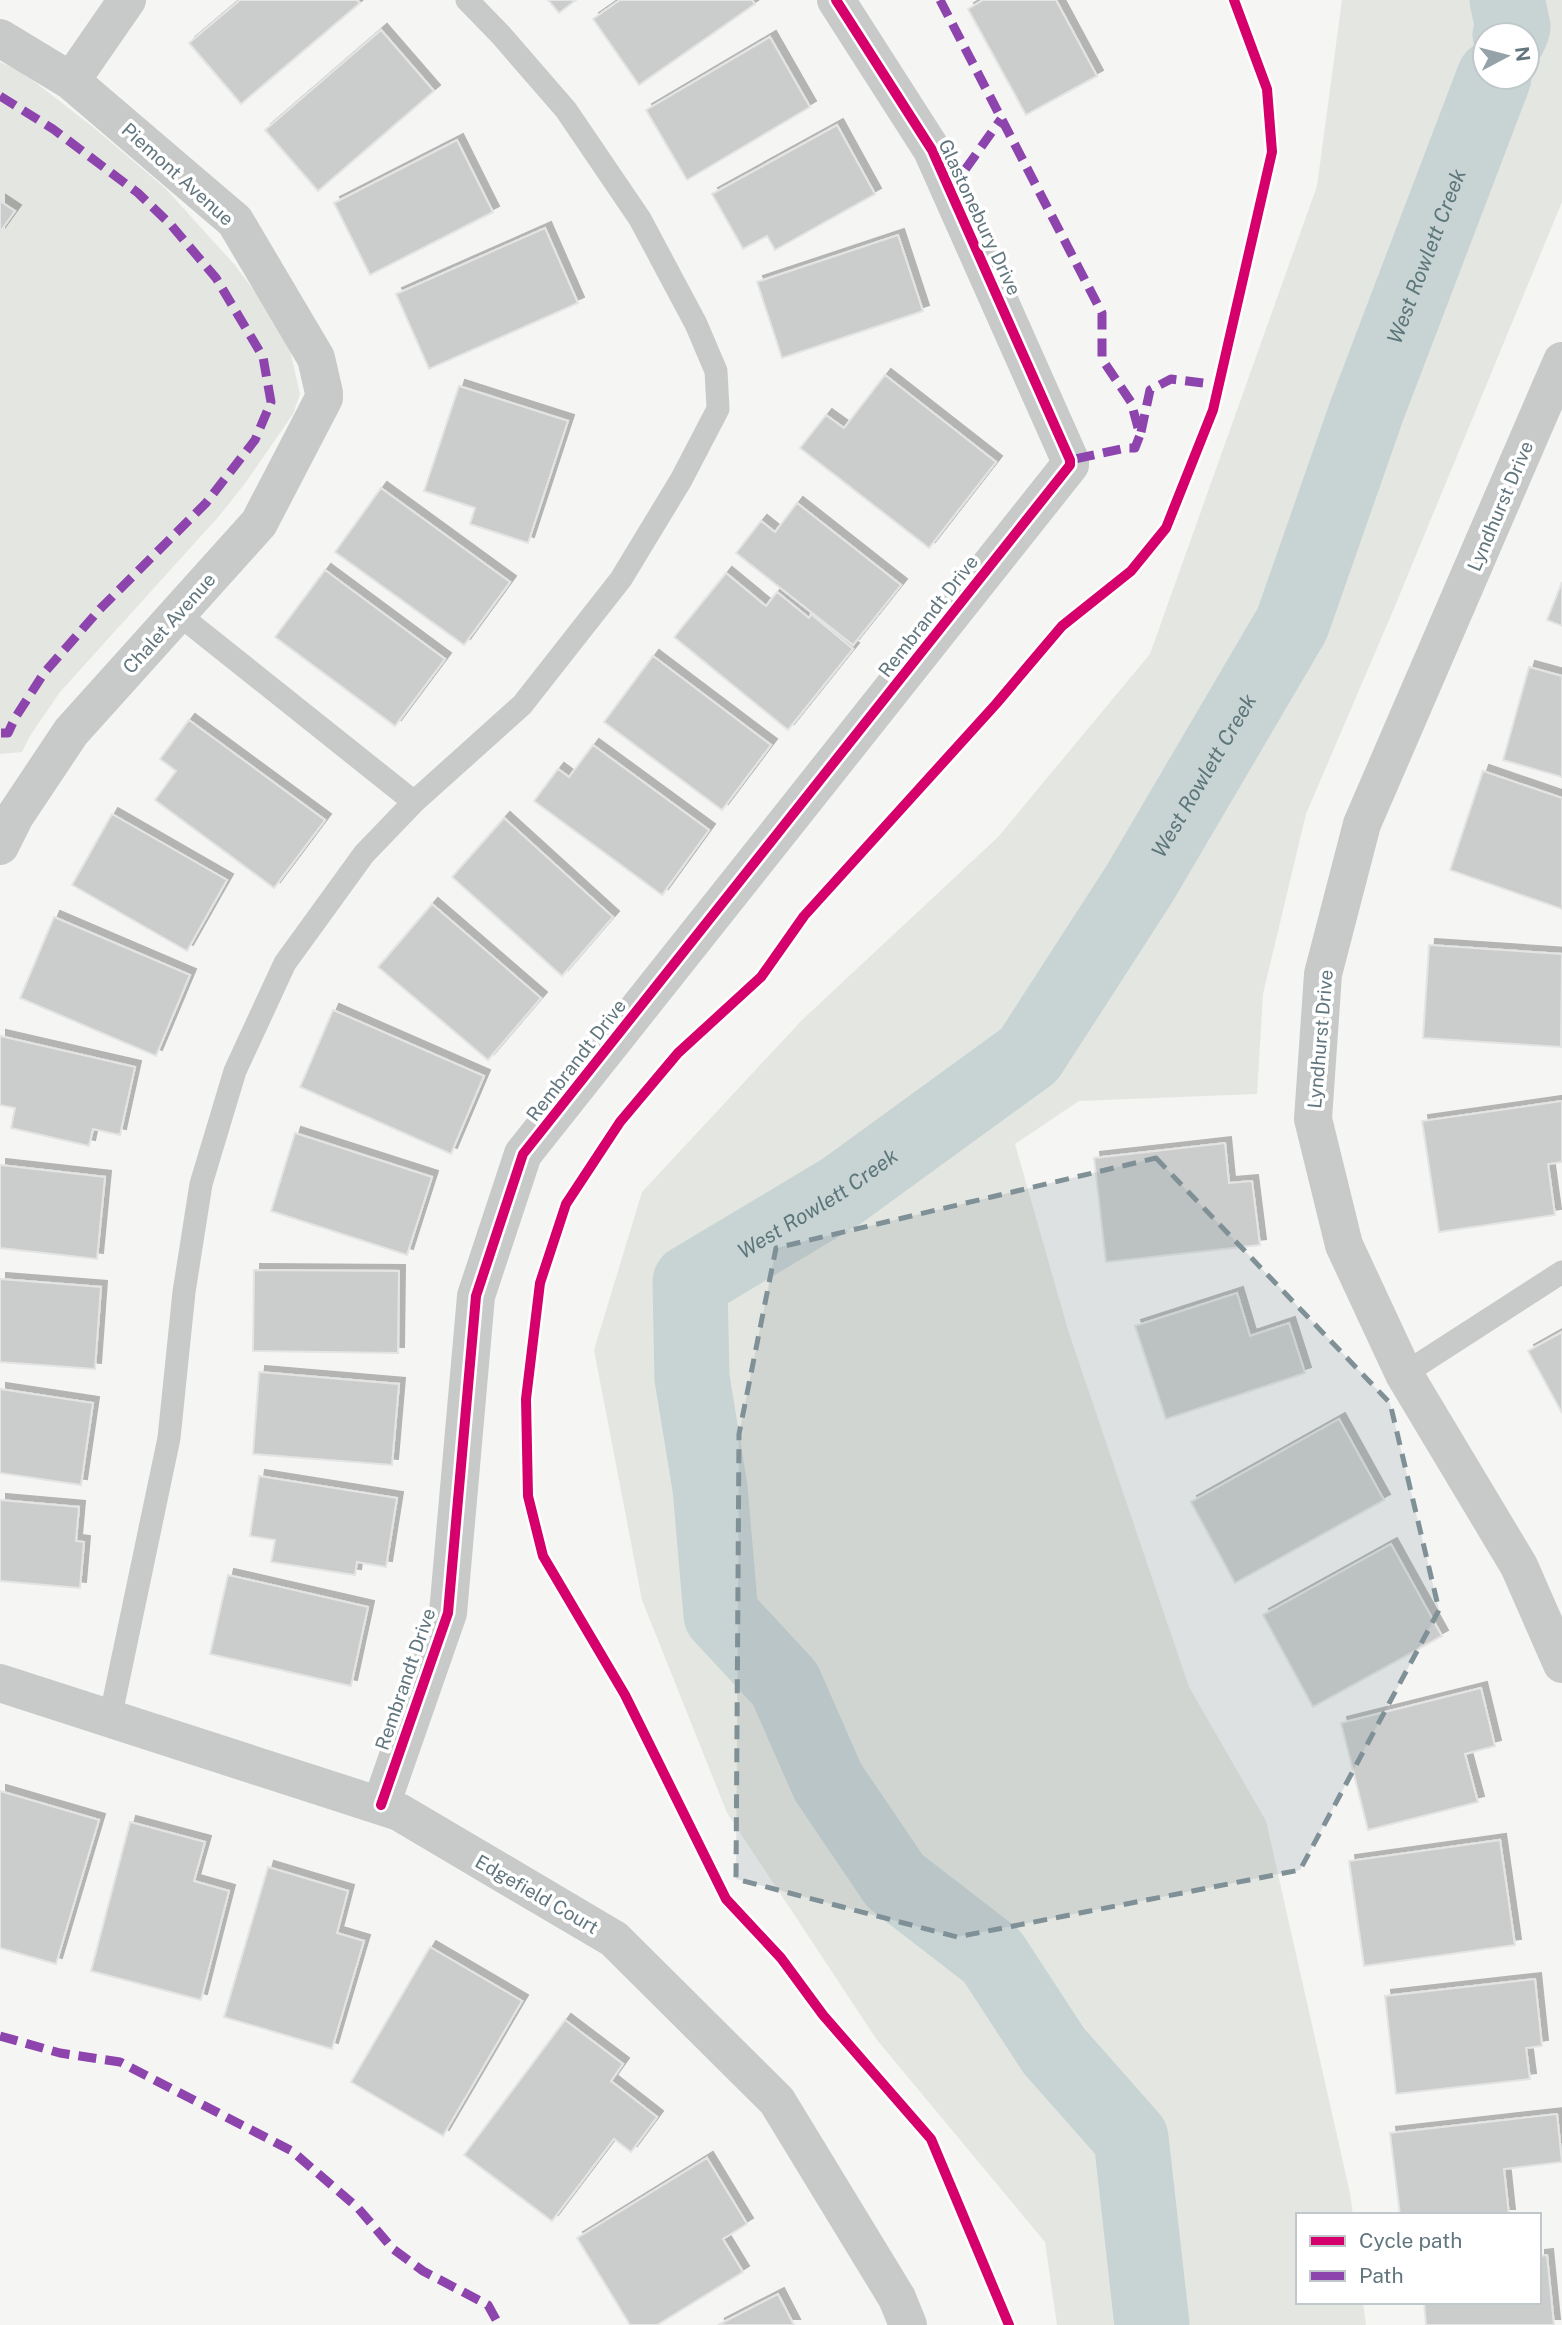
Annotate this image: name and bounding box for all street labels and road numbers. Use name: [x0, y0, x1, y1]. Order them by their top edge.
street label: Piemont Avenue: [118, 118, 238, 230]
street label: Glastonebury Drive: [934, 136, 1026, 298]
street label: Lyndhurst Drive: [1463, 438, 1537, 574]
street label: Rembrandt Drive: [874, 551, 982, 681]
street label: Chalet Avenue: [118, 568, 220, 678]
street label: Lyndhurst Drive: [1303, 969, 1337, 1109]
street label: Rembrandt Drive: [522, 995, 630, 1125]
street label: Rembrandt Drive: [370, 1605, 440, 1753]
street label: Edgefield Court: [472, 1850, 602, 1938]

